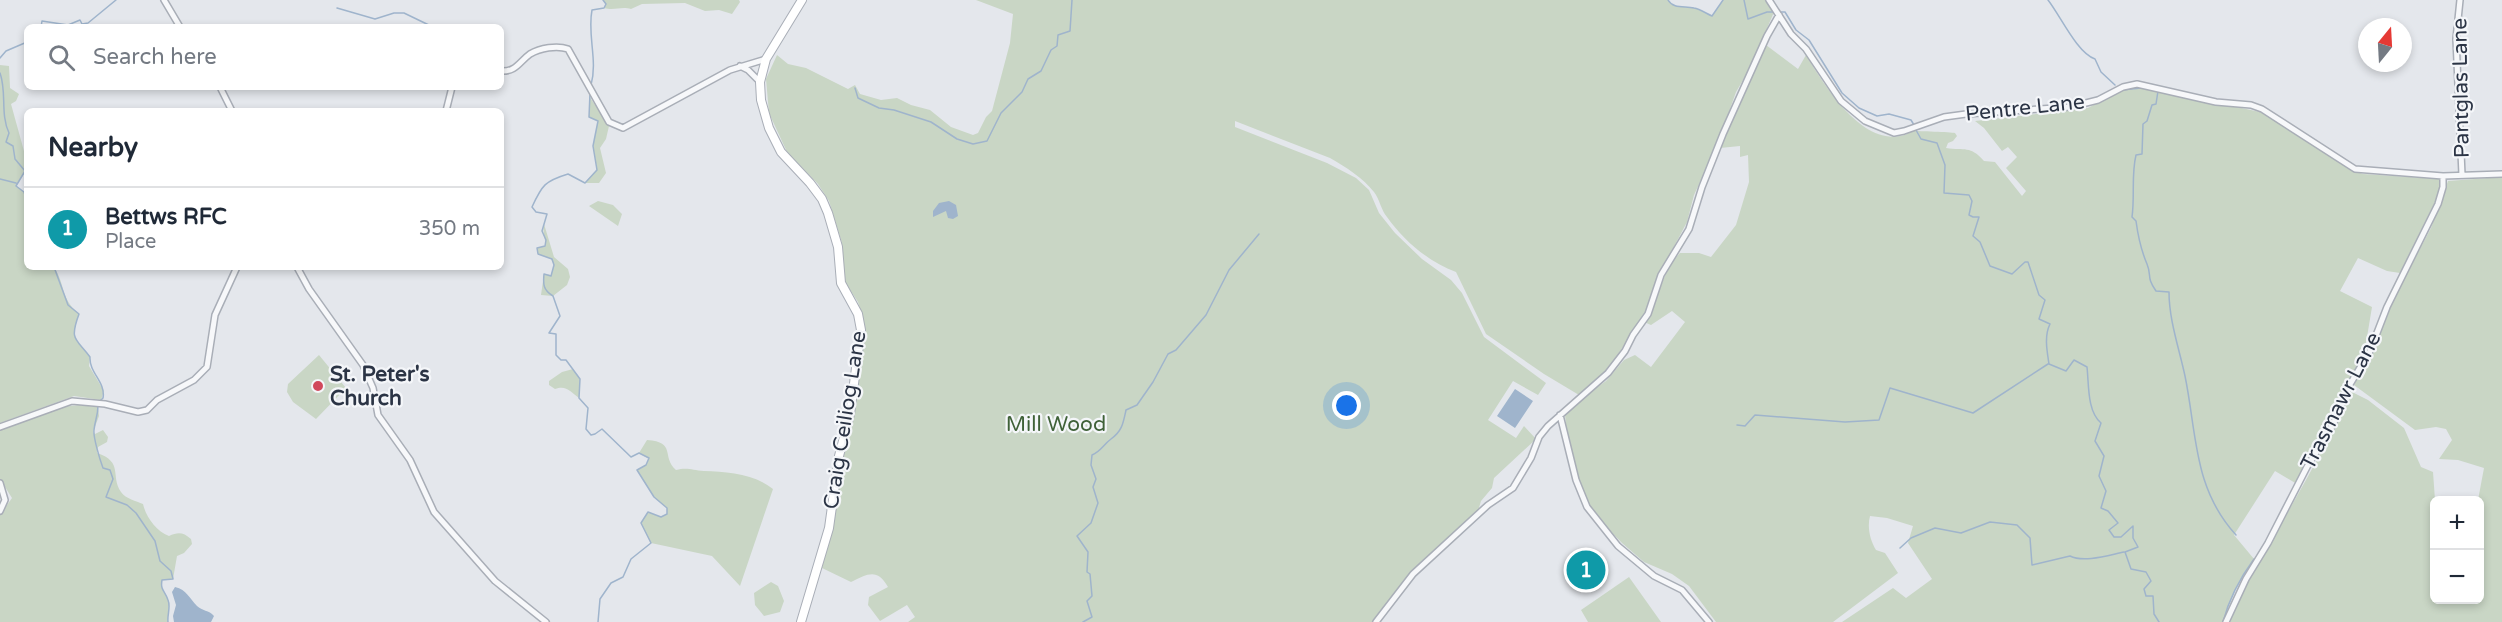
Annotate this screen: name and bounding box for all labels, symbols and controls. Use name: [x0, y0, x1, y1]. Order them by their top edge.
north arrow: [2358, 18, 2412, 72]
street label: Pantglas Lane: [2447, 18, 2475, 158]
search box: [24, 24, 504, 90]
icon: search: [45, 41, 78, 74]
text: Search here: [93, 44, 217, 70]
street label: Pentre Lane: [1964, 89, 2086, 127]
text: Nearby: [48, 132, 138, 163]
text: Bettws RFC: [105, 204, 227, 230]
text: 1: [61, 217, 74, 241]
text: 350 m: [419, 217, 480, 241]
text: Place: [105, 230, 156, 254]
street label: Trasmawr Lane: [2296, 328, 2386, 474]
street label: Craig Ceiliog Lane: [819, 329, 871, 511]
place label: St. Peter's Church: [330, 362, 430, 411]
marker: St. Peter's Church: [311, 379, 325, 393]
your location: [1332, 391, 1361, 420]
park label: Mill Wood: [1006, 412, 1106, 437]
map controls: [2430, 496, 2484, 604]
button: +: [2430, 496, 2484, 550]
pin: 1: [1566, 548, 1606, 592]
button: −: [2430, 550, 2484, 604]

